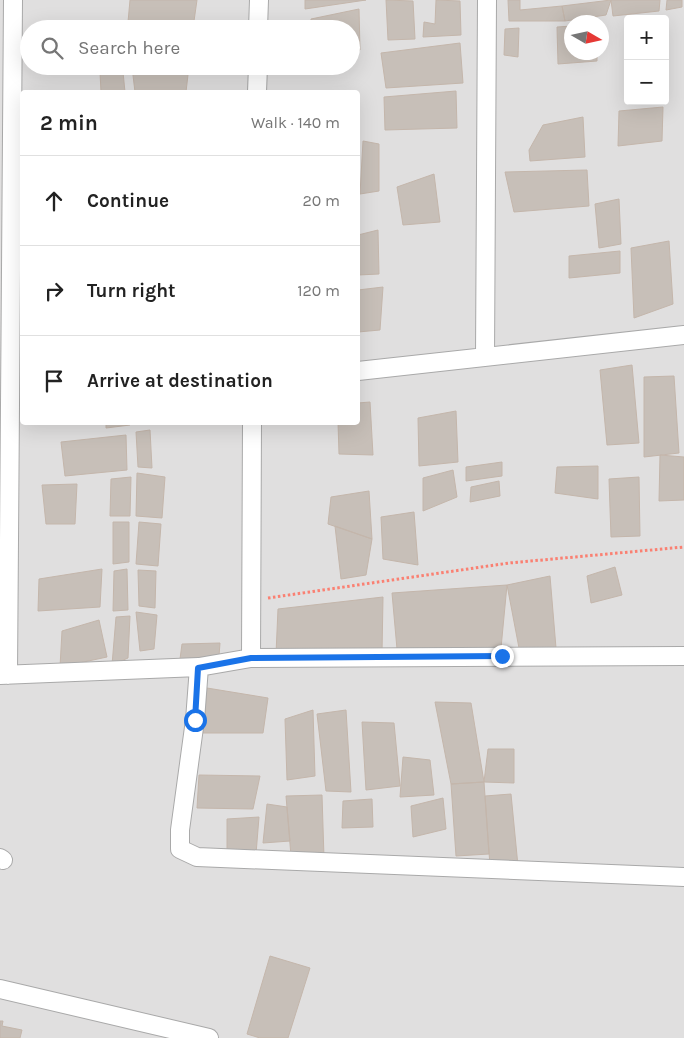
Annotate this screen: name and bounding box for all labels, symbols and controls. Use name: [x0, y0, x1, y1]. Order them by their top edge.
north arrow: [564, 15, 609, 60]
map controls: [624, 15, 669, 105]
button: +: [624, 15, 669, 60]
search box: [20, 20, 360, 75]
icon: search: [38, 34, 66, 62]
text: Search here: [78, 37, 180, 59]
button: −: [624, 60, 669, 105]
text: 2 min: [40, 111, 98, 135]
text: Walk · 140 m: [251, 113, 340, 132]
icon: ahead: [40, 187, 68, 215]
text: Continue: [87, 190, 169, 212]
text: 20 m: [302, 191, 340, 210]
icon: right: [40, 277, 68, 305]
text: Turn right: [87, 280, 176, 302]
text: 120 m: [297, 281, 340, 300]
icon: arrive: [40, 367, 68, 395]
text: Arrive at destination: [87, 370, 273, 392]
route end: [491, 645, 514, 668]
route start: [184, 709, 207, 732]

